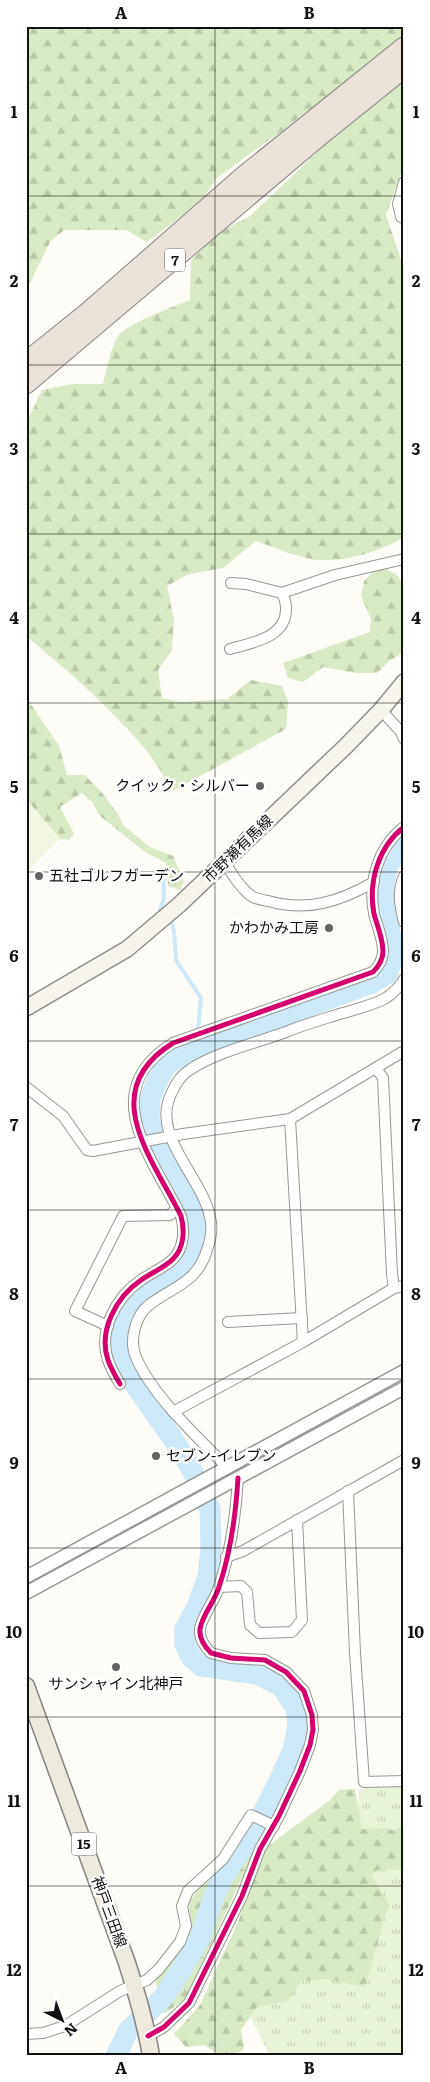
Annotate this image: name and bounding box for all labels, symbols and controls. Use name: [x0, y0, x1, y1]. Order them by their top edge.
text: A: [115, 0, 127, 24]
text: B: [303, 0, 315, 24]
text: 1: [11, 99, 18, 123]
text: 1: [413, 99, 420, 123]
road number: 7: [165, 248, 185, 272]
text: 2: [10, 268, 19, 292]
text: 2: [412, 268, 421, 292]
text: 3: [10, 436, 19, 460]
text: 3: [412, 436, 421, 460]
text: 4: [9, 605, 19, 629]
text: 4: [411, 605, 421, 629]
place label: クイック・シルバー: [115, 773, 250, 796]
text: 5: [10, 774, 19, 798]
text: 5: [412, 774, 421, 798]
marker: クイック・シルバー: [254, 780, 266, 792]
street label: 市野瀬有馬線: [197, 808, 277, 887]
place label: 五社ゴルフガーデン: [49, 863, 184, 886]
marker: 五社ゴルフガーデン: [33, 870, 45, 882]
place label: かわかみ工房: [229, 915, 319, 938]
marker: かわかみ工房: [323, 922, 335, 934]
text: 6: [9, 943, 19, 967]
text: 6: [411, 943, 421, 967]
text: 7: [10, 1112, 19, 1136]
text: 7: [412, 1112, 421, 1136]
text: 8: [9, 1281, 19, 1305]
text: 8: [411, 1281, 421, 1305]
place label: セブン-イレブン: [166, 1443, 276, 1466]
text: 9: [9, 1450, 19, 1474]
marker: セブン-イレブン: [150, 1450, 162, 1462]
text: 9: [411, 1450, 421, 1474]
text: 10: [6, 1619, 22, 1643]
text: 10: [408, 1619, 424, 1643]
marker: サンシャイン北神戸: [110, 1661, 122, 1673]
place label: サンシャイン北神戸: [48, 1671, 184, 1694]
text: 11: [7, 1788, 21, 1812]
text: 11: [409, 1788, 423, 1812]
road number: 15: [72, 1832, 96, 1856]
street label: 神戸三田線: [87, 1872, 134, 1951]
text: 12: [6, 1957, 22, 1981]
text: 12: [408, 1957, 424, 1981]
north arrow: [38, 1994, 88, 2044]
text: N: [60, 2019, 82, 2042]
text: A: [115, 2055, 127, 2079]
text: B: [303, 2055, 315, 2079]

